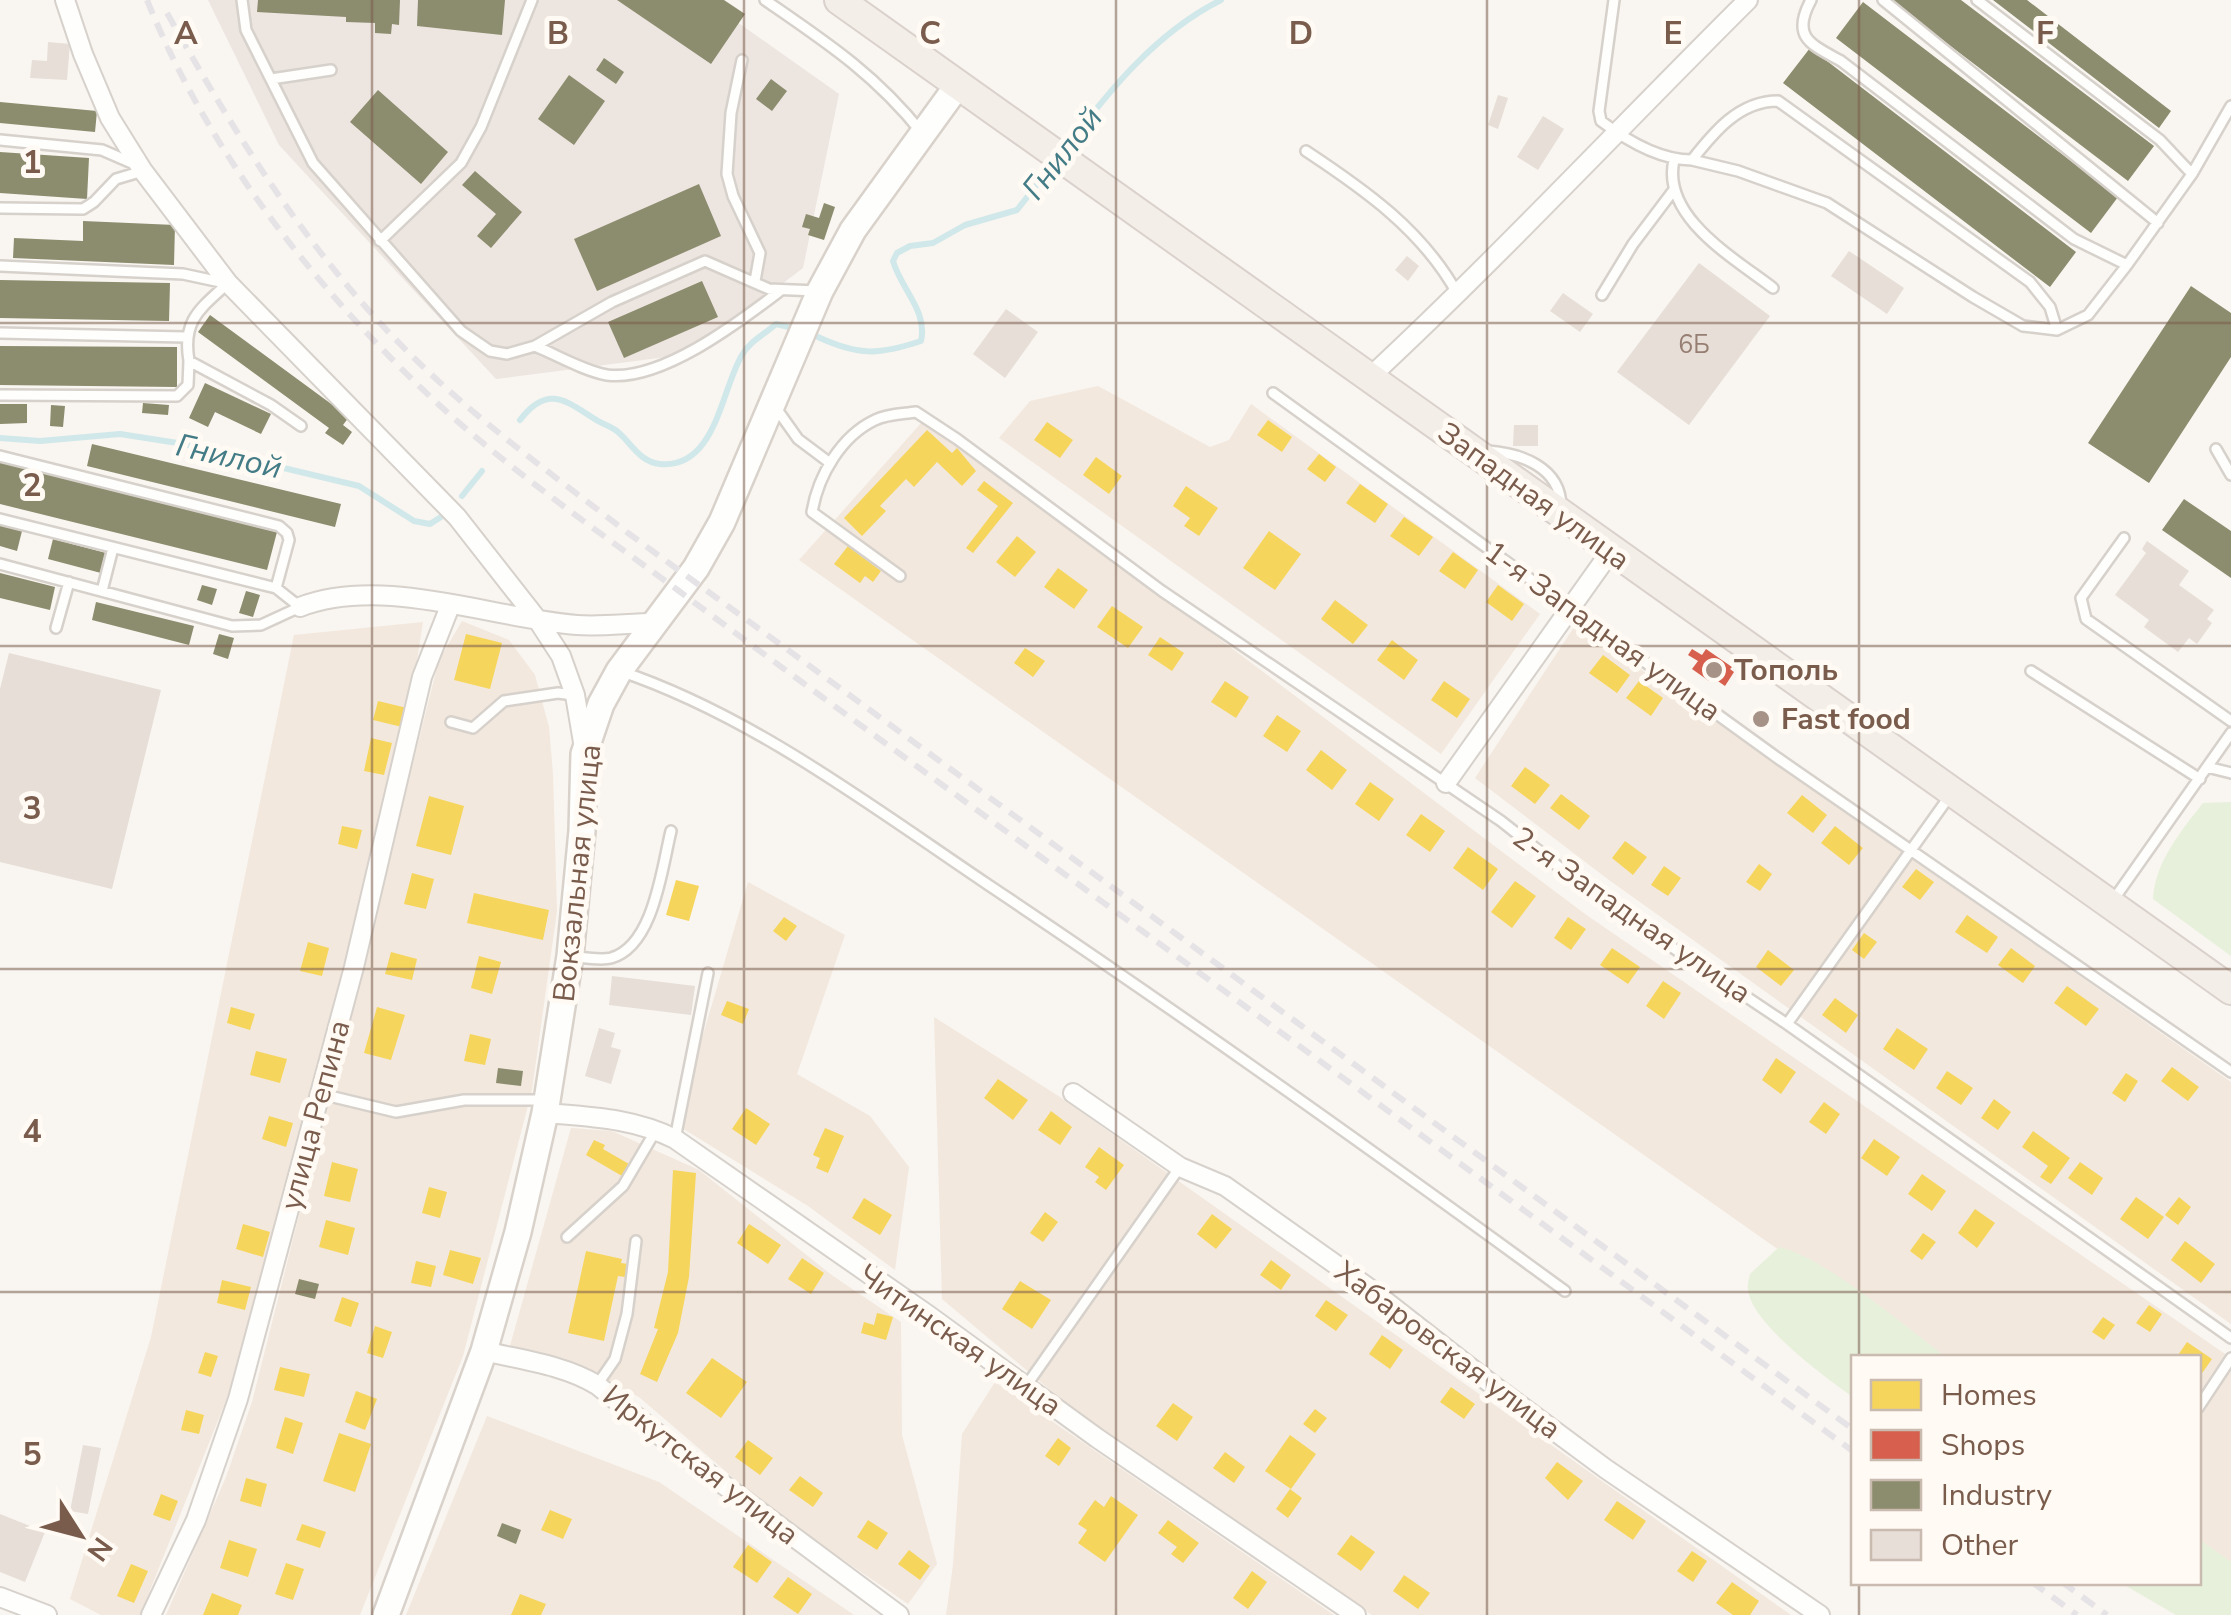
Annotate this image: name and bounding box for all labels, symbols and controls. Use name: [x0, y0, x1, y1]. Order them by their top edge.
text: A: [174, 12, 198, 55]
text: B: [547, 12, 569, 55]
text: C: [919, 12, 941, 55]
text: D: [1289, 12, 1313, 55]
text: E: [1663, 12, 1683, 55]
text: F: [2036, 12, 2054, 55]
water label: Гнилой: [1012, 98, 1112, 209]
text: 1: [22, 141, 42, 184]
house number: 6Б: [1678, 328, 1710, 362]
street label: Западная улица: [1429, 413, 1638, 580]
water label: Гнилой: [172, 423, 286, 490]
text: 2: [22, 464, 42, 507]
street label: 1-я Западная улица: [1476, 532, 1729, 731]
place label: Тополь: [1734, 650, 1838, 691]
marker: Тополь: [1703, 659, 1725, 681]
place label: Fast food: [1781, 699, 1911, 740]
marker: Fast food: [1750, 708, 1772, 730]
street label: Вокзальная улица: [544, 742, 611, 1004]
text: 3: [22, 787, 42, 830]
street label: 2-я Западная улица: [1504, 818, 1759, 1013]
street label: улица Репина: [270, 1016, 361, 1215]
text: 4: [22, 1110, 42, 1153]
street label: Хабаровская улица: [1326, 1252, 1569, 1449]
street label: Читинская улица: [850, 1255, 1070, 1426]
legend: [1851, 1355, 2201, 1585]
text: Homes: [1941, 1375, 2037, 1416]
street label: Иркутская улица: [594, 1376, 807, 1555]
text: Shops: [1941, 1425, 2025, 1466]
text: 5: [22, 1433, 42, 1476]
text: Industry: [1941, 1475, 2052, 1516]
north arrow: [30, 1485, 130, 1585]
text: Other: [1941, 1525, 2019, 1566]
text: N: [78, 1529, 121, 1569]

